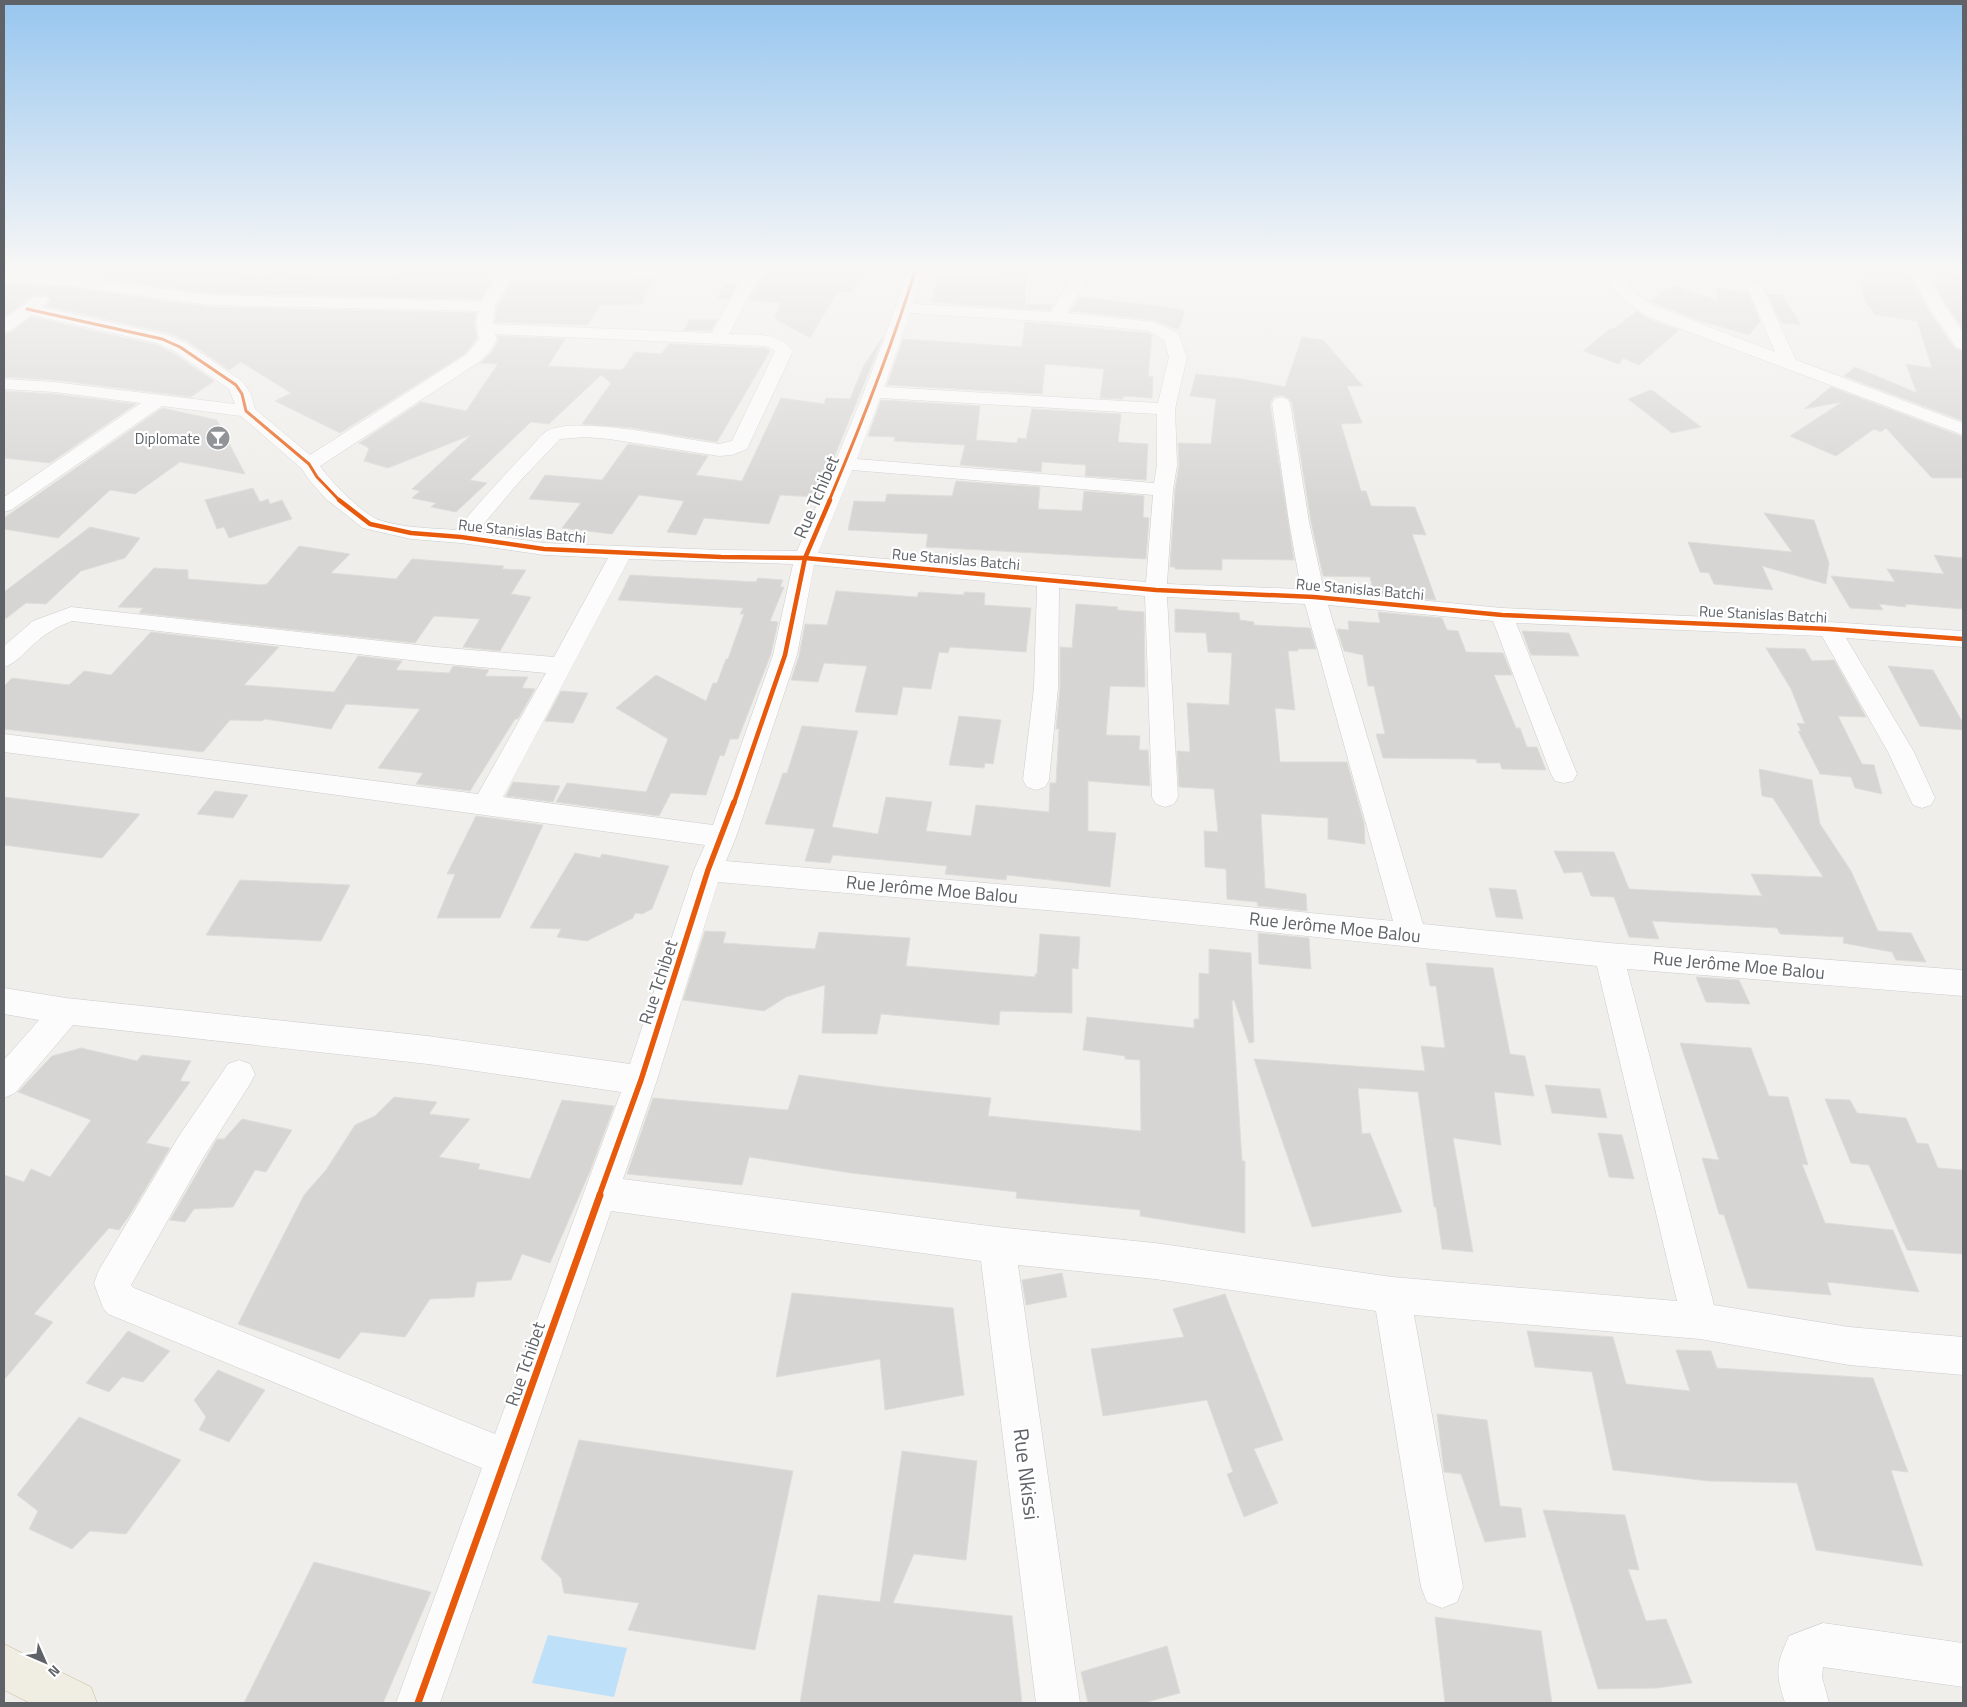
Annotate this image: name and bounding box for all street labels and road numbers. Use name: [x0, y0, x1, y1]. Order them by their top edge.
street label: Rue Tchibet: [786, 451, 846, 543]
street label: Rue Stanislas Batchi: [457, 513, 587, 549]
street label: Rue Stanislas Batchi: [891, 542, 1021, 576]
street label: Rue Stanislas Batchi: [1295, 572, 1425, 606]
street label: Rue Stanislas Batchi: [1698, 599, 1828, 629]
street label: Rue Jerôme Moe Balou: [845, 868, 1019, 910]
street label: Rue Jerôme Moe Balou: [1248, 905, 1422, 949]
street label: Rue Tchibet: [632, 935, 685, 1028]
street label: Rue Jerôme Moe Balou: [1652, 944, 1826, 986]
street label: Rue Tchibet: [498, 1317, 552, 1410]
street label: Rue Nkissi: [1005, 1426, 1049, 1522]

